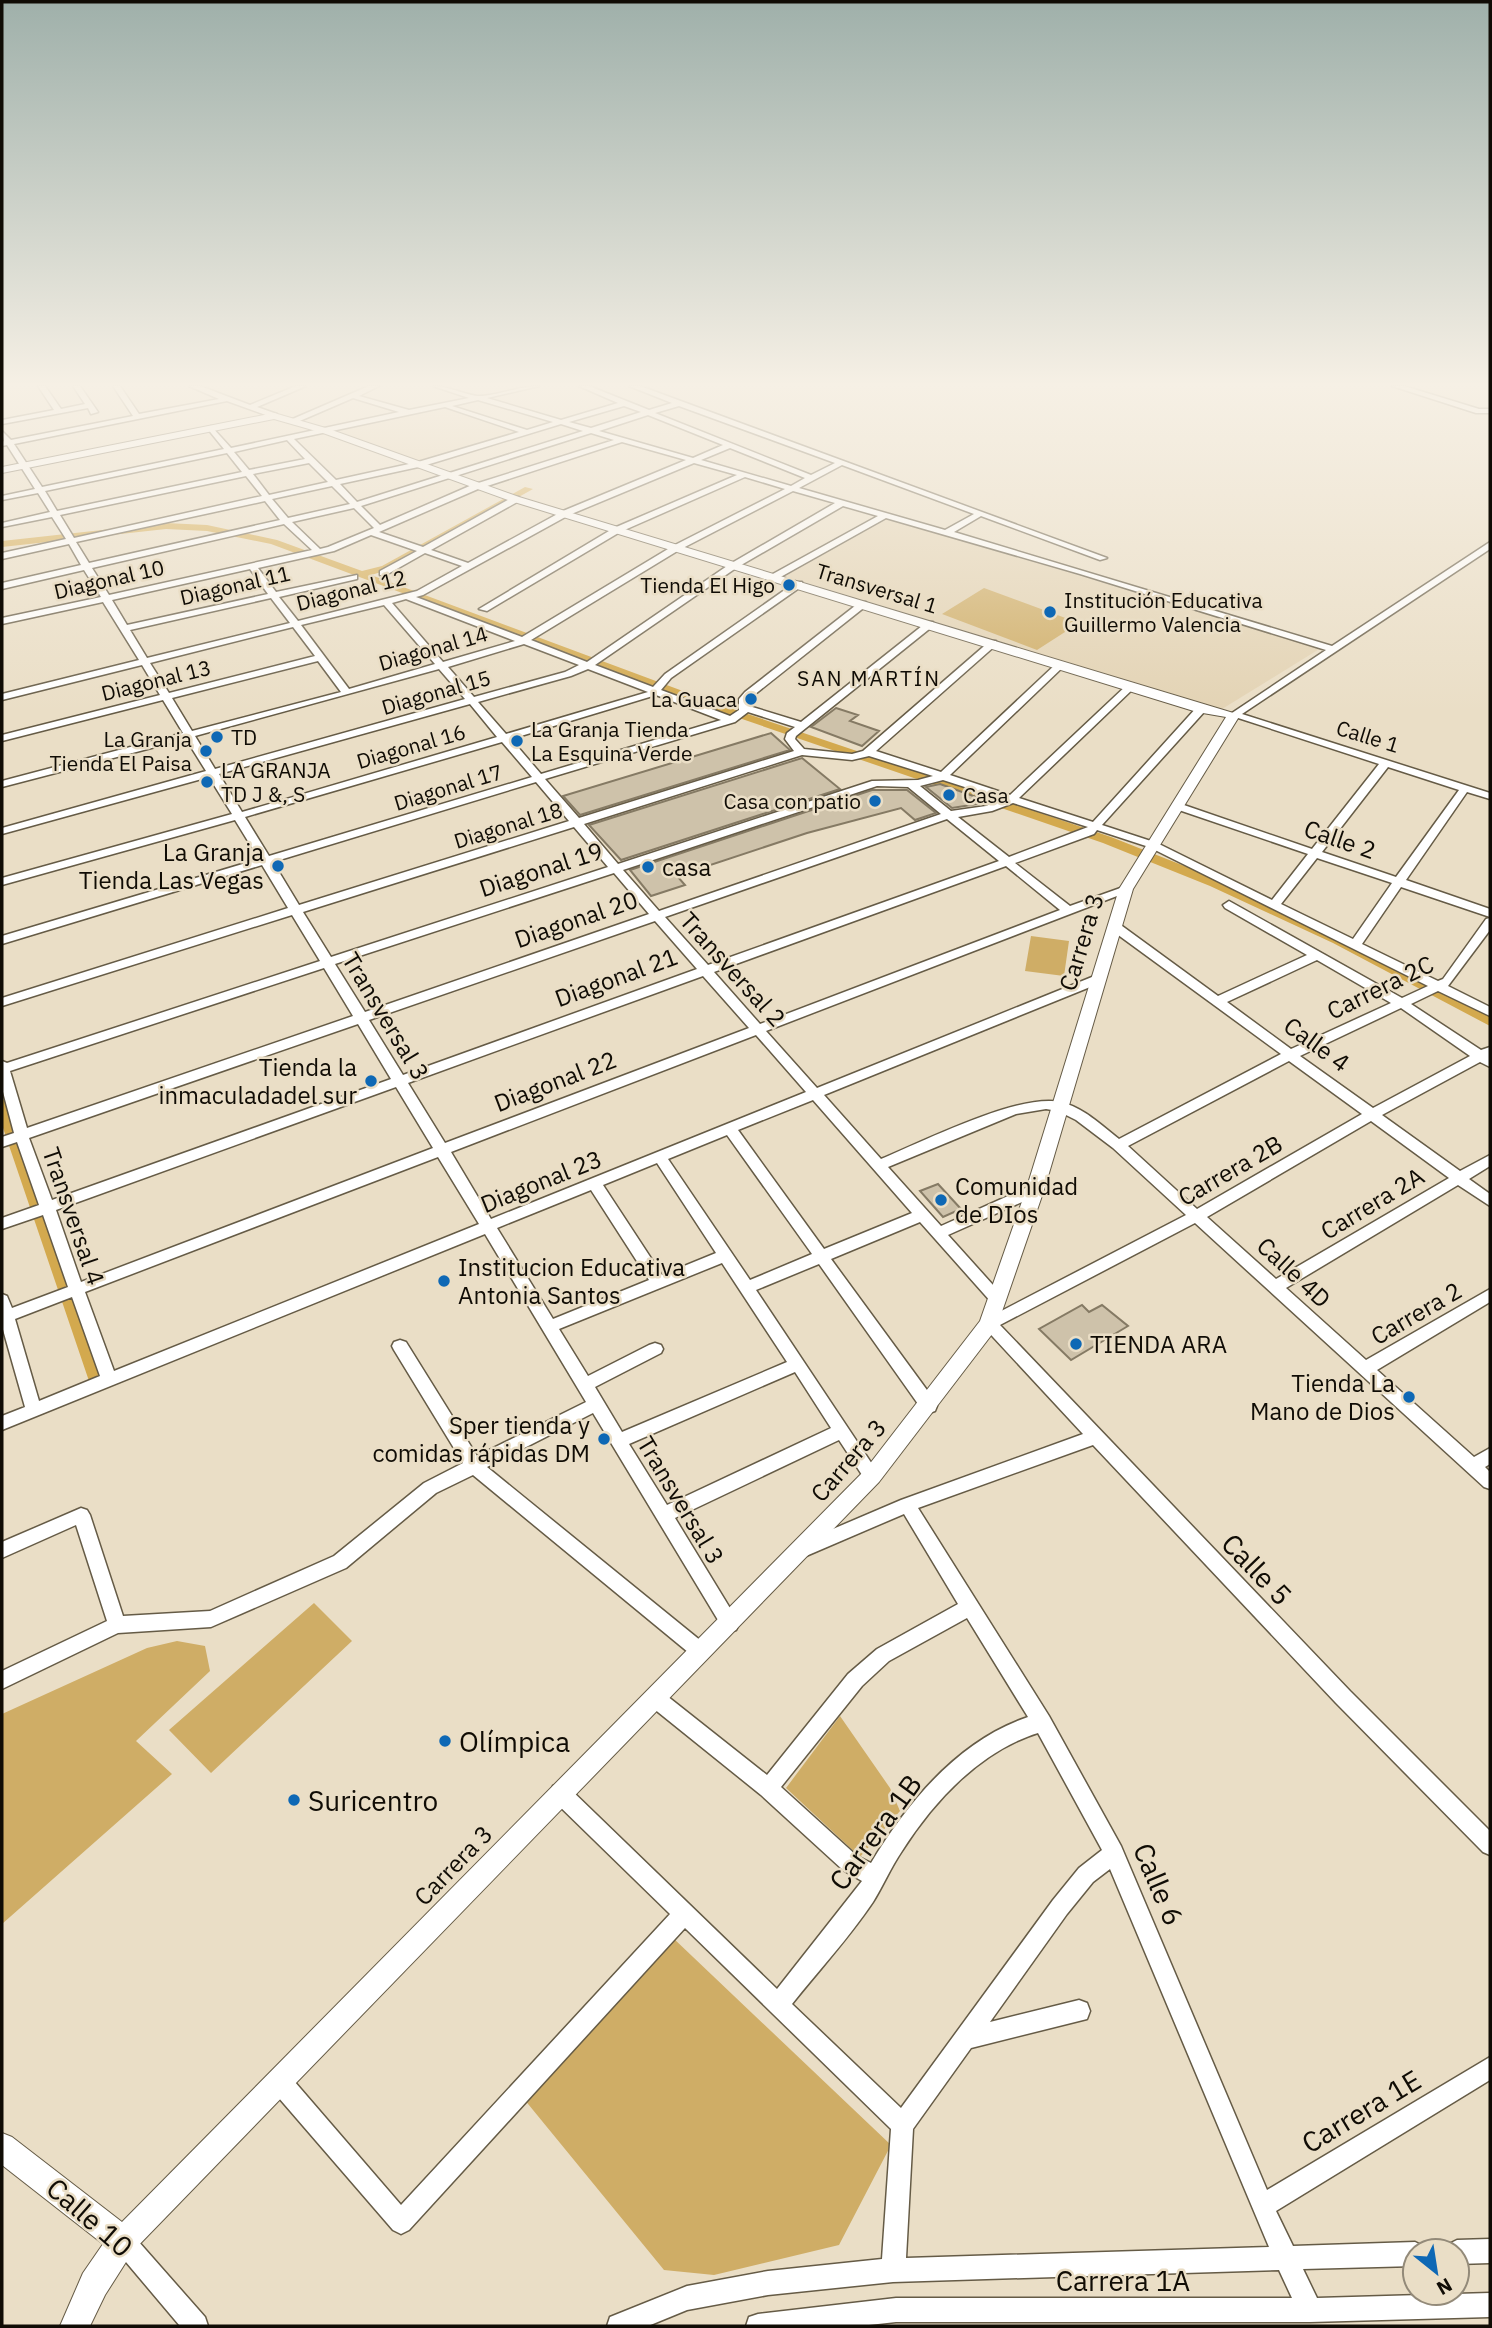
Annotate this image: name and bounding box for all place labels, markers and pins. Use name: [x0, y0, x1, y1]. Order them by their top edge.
place label: Tienda El Higo: [640, 571, 775, 599]
marker: Tienda El Higo: [781, 577, 797, 593]
place label: Institución Educativa Guillermo Valencia: [1064, 586, 1263, 638]
marker: Institución Educativa Guillermo Valencia: [1042, 604, 1058, 620]
place label: La Guaca: [651, 685, 737, 713]
marker: La Guaca: [743, 691, 759, 707]
place label: La Granja Tienda La Esquina Verde: [531, 715, 693, 767]
place label: TD: [231, 723, 257, 751]
place label: La Granja Tienda El Paisa: [50, 725, 192, 777]
marker: TD: [209, 729, 225, 745]
marker: La Granja Tienda La Esquina Verde: [509, 733, 525, 749]
marker: La Granja Tienda El Paisa: [198, 743, 214, 759]
place label: LA GRANJA TD J &, S: [221, 756, 331, 808]
marker: LA GRANJA TD J &, S: [199, 774, 215, 790]
place label: Casa: [963, 781, 1009, 809]
place label: Casa con patio: [723, 787, 861, 815]
marker: Casa: [941, 787, 957, 803]
marker: Casa con patio: [867, 793, 883, 809]
place label: La Granja Tienda Las Vegas: [79, 836, 264, 896]
place label: casa: [662, 851, 712, 883]
marker: La Granja Tienda Las Vegas: [270, 858, 286, 874]
marker: casa: [640, 859, 656, 875]
place label: Tienda la inmaculadadel sur: [158, 1051, 357, 1111]
marker: Tienda la inmaculadadel sur: [363, 1073, 379, 1089]
place label: Comunidad de DIos: [955, 1170, 1078, 1230]
marker: Comunidad de DIos: [933, 1192, 949, 1208]
place label: Institucion Educativa Antonia Santos: [458, 1251, 685, 1311]
marker: Institucion Educativa Antonia Santos: [436, 1273, 452, 1289]
place label: TIENDA ARA: [1090, 1328, 1227, 1360]
marker: TIENDA ARA: [1068, 1336, 1084, 1352]
place label: Tienda La Mano de Dios: [1250, 1367, 1395, 1427]
marker: Tienda La Mano de Dios: [1401, 1389, 1417, 1405]
place label: Sper tienda y comidas rápidas DM: [372, 1409, 590, 1469]
marker: Sper tienda y comidas rápidas DM: [596, 1431, 612, 1447]
place label: Olímpica: [459, 1723, 570, 1760]
marker: Olímpica: [437, 1733, 453, 1749]
place label: Suricentro: [308, 1782, 438, 1819]
marker: Suricentro: [286, 1792, 302, 1808]

